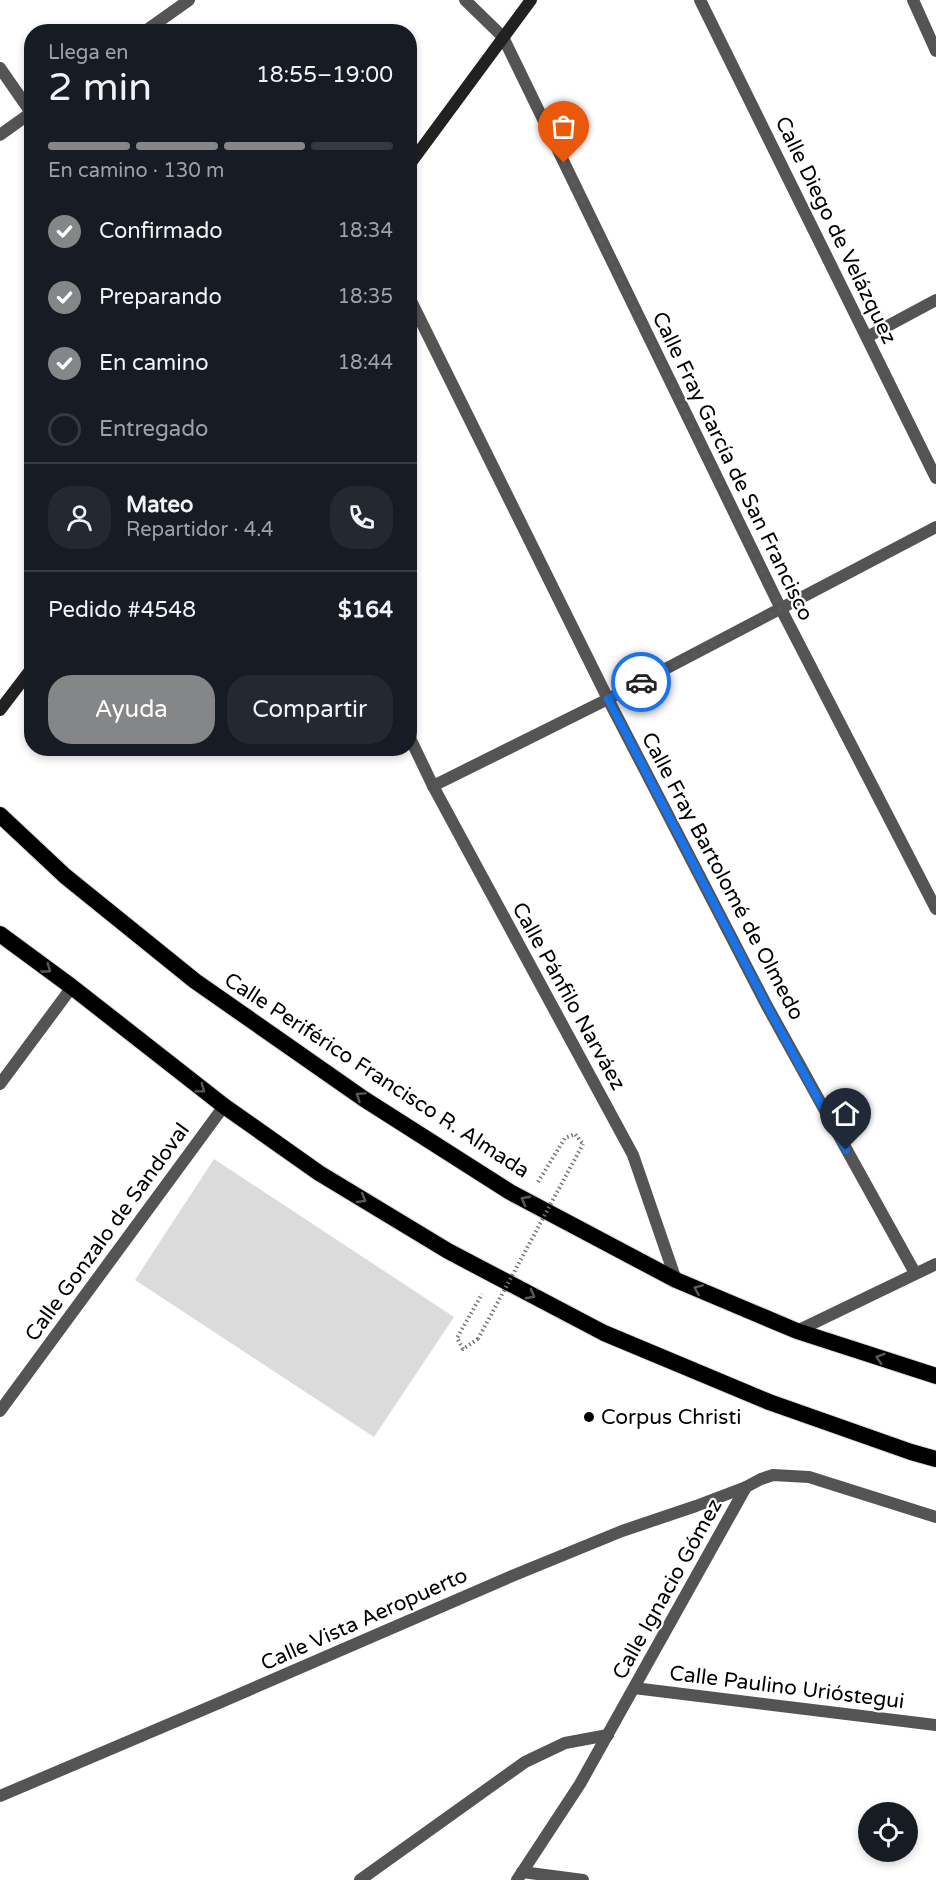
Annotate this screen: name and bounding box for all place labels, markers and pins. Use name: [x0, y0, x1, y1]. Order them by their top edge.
pin: [538, 101, 589, 163]
pin: [820, 1088, 871, 1150]
place label: Corpus Christi: [601, 1405, 742, 1430]
marker: Corpus Christi: [582, 1410, 596, 1424]

